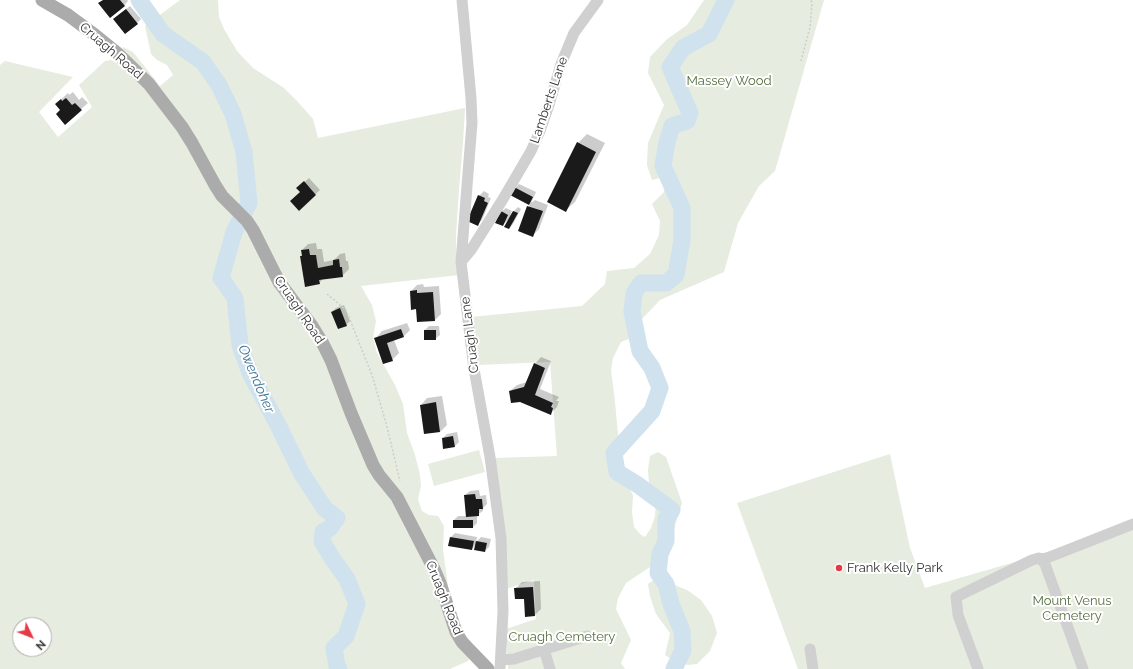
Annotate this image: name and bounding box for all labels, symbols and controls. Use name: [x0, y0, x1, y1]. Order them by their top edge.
street label: Cruagh Road: [76, 19, 146, 83]
street label: Lamberts Lane: [527, 55, 571, 145]
park label: Massey Wood: [686, 73, 772, 89]
street label: Cruagh Road: [271, 273, 327, 347]
street label: Cruagh Lane: [458, 296, 482, 374]
water label: Owendoher: [234, 342, 278, 416]
street label: Cruagh Road: [422, 559, 466, 637]
place label: Frank Kelly Park: [847, 560, 943, 576]
marker: Frank Kelly Park: [834, 563, 844, 573]
park label: Mount Venus Cemetery: [1032, 593, 1112, 624]
north arrow: [12, 617, 52, 657]
park label: Cruagh Cemetery: [509, 629, 615, 645]
text: N: [33, 637, 48, 652]

